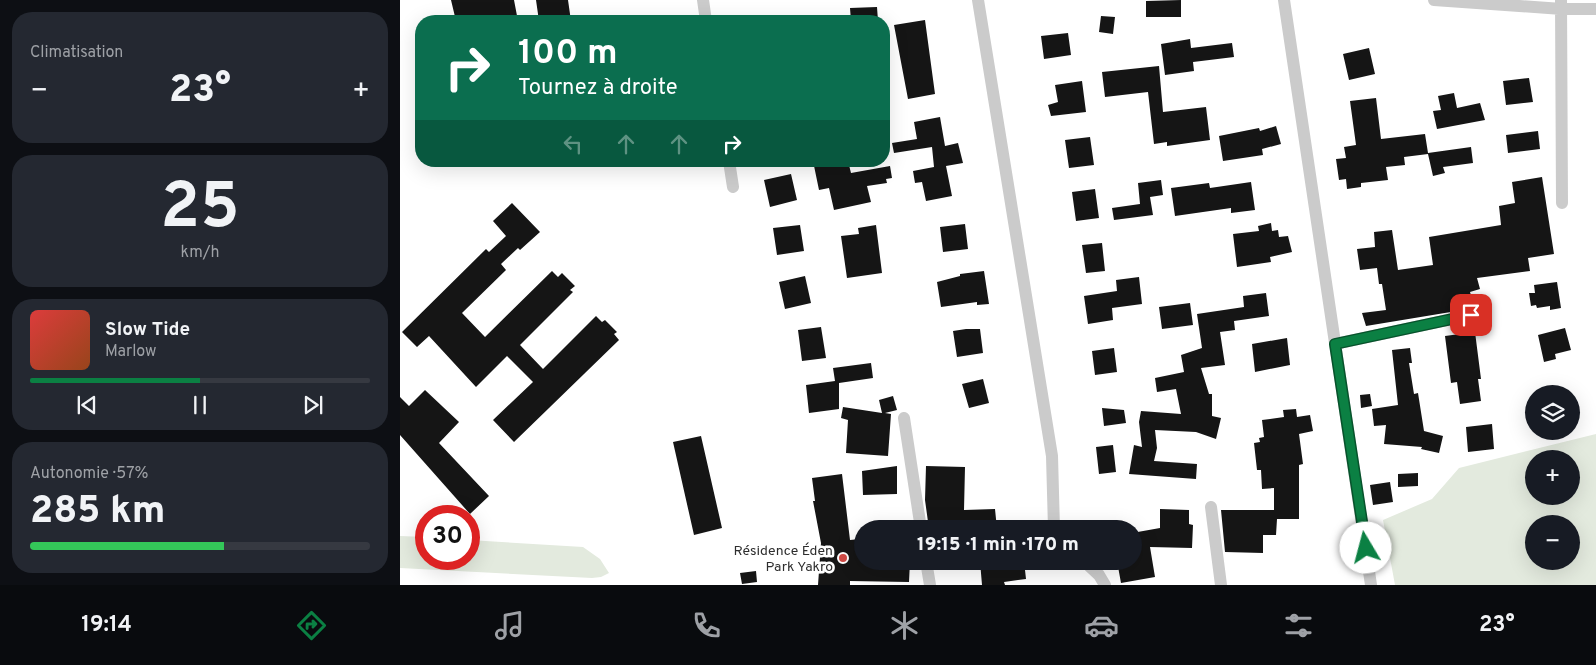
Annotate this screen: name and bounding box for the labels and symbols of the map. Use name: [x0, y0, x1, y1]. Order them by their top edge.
pin: [1450, 294, 1492, 336]
speed limit sign: 30: [415, 505, 480, 570]
position arrow: [1339, 521, 1391, 573]
place label: Résidence Éden Park Yakro: [734, 542, 833, 576]
marker: Résidence Éden Park Yakro: [837, 552, 849, 564]

